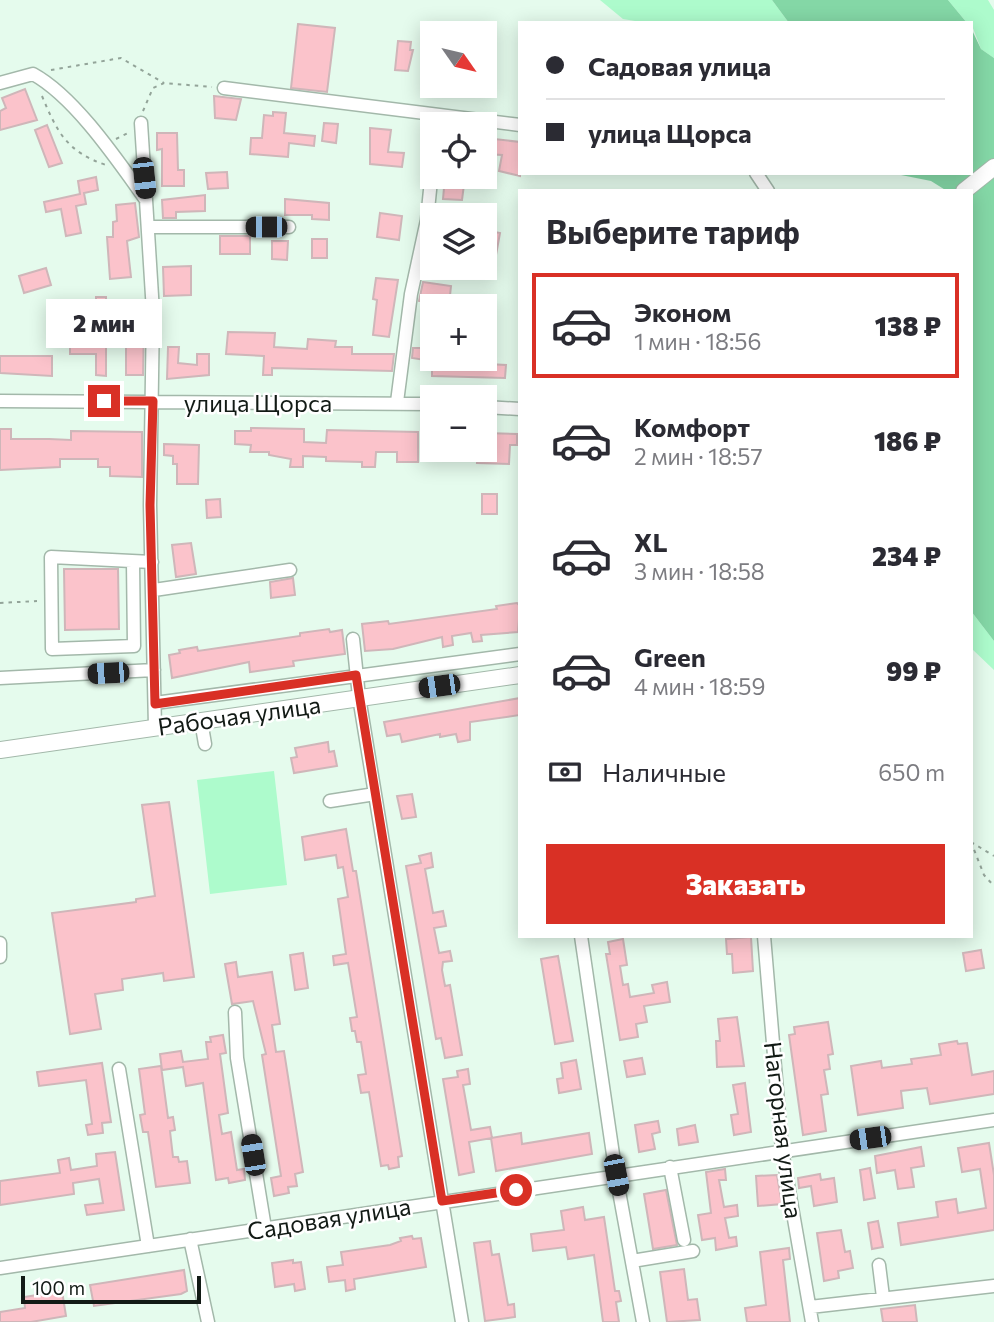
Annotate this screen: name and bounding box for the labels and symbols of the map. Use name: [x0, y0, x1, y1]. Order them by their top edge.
north arrow: [420, 21, 497, 98]
car: [132, 156, 157, 200]
car: [246, 217, 288, 238]
callout: 2 мин: [46, 300, 162, 348]
route end: [88, 385, 120, 417]
street label: улица Щорса: [184, 388, 332, 417]
car: [87, 661, 130, 685]
car: [417, 673, 462, 699]
street label: Рабочая улица: [156, 689, 322, 741]
street label: Нагорная улица: [759, 1040, 809, 1220]
car: [848, 1125, 893, 1151]
car: [240, 1133, 267, 1177]
car: [602, 1152, 631, 1198]
route start: [500, 1174, 532, 1206]
street label: Садовая улица: [245, 1191, 413, 1245]
scale bar: [21, 1273, 201, 1305]

